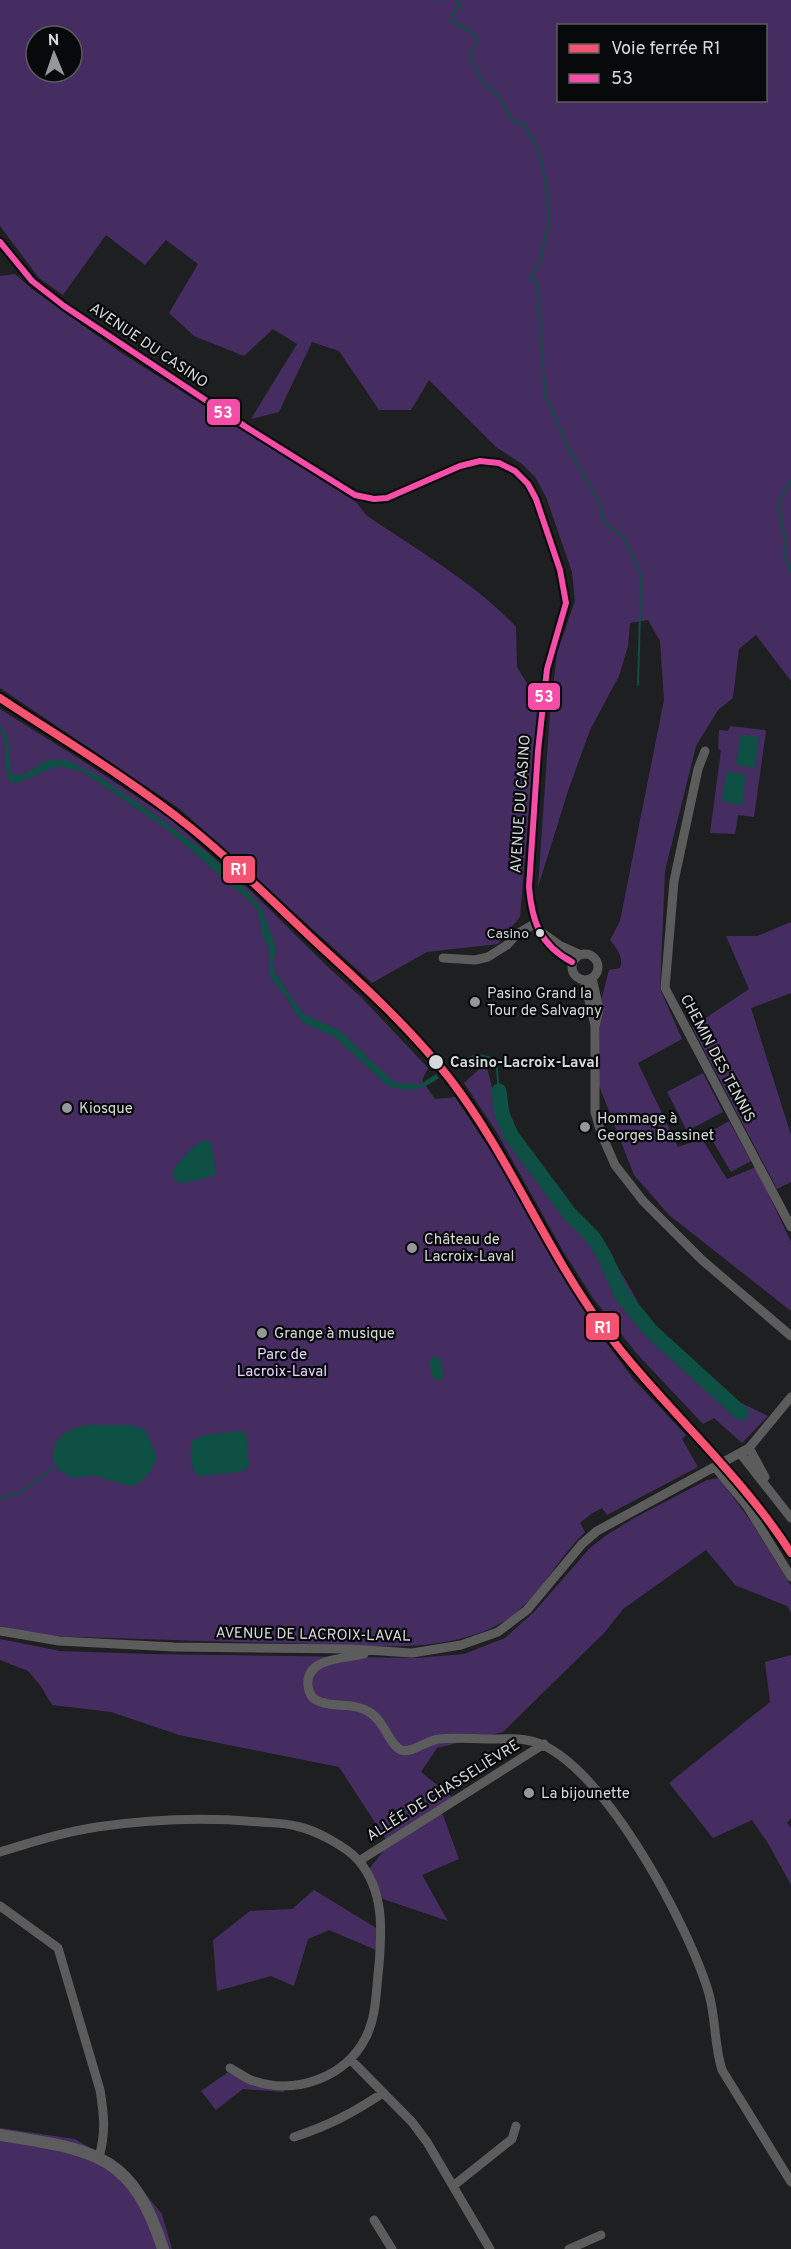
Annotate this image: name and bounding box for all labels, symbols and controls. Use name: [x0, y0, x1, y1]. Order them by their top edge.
north arrow: [24, 24, 84, 84]
legend: [557, 24, 767, 102]
text: N: [47, 31, 60, 51]
text: Voie ferrée R1: [611, 38, 721, 61]
text: 53: [611, 68, 633, 91]
street label: AVENUE DU CASINO: [85, 300, 211, 393]
line badge: 53: [206, 398, 241, 426]
text: 53: [213, 404, 233, 424]
line badge: 53: [527, 682, 561, 711]
text: 53: [534, 688, 554, 708]
street label: AVENUE DU CASINO: [507, 734, 536, 874]
line badge: R1: [222, 855, 256, 884]
text: R1: [230, 861, 248, 881]
place label: Casino: [487, 926, 529, 943]
marker: Casino: [534, 927, 546, 939]
place label: Pasino Grand la Tour de Salvagny: [487, 985, 602, 1021]
street label: CHEMIN DES TENNIS: [675, 992, 758, 1126]
marker: Pasino Grand la Tour de Salvagny: [468, 995, 482, 1009]
marker: Casino-Lacroix-Laval: [427, 1053, 445, 1071]
place label: Casino-Lacroix-Laval: [450, 1054, 599, 1073]
place label: Kiosque: [79, 1100, 133, 1119]
marker: Kiosque: [60, 1101, 74, 1115]
place label: Hommage à Georges Bassinet: [597, 1110, 714, 1146]
marker: Hommage à Georges Bassinet: [578, 1120, 592, 1134]
place label: Château de Lacroix-Laval: [424, 1231, 514, 1267]
marker: Château de Lacroix-Laval: [405, 1241, 419, 1255]
line badge: R1: [585, 1312, 620, 1341]
text: R1: [594, 1319, 612, 1339]
place label: Grange à musique: [274, 1325, 395, 1344]
marker: Grange à musique: [255, 1326, 269, 1340]
park label: Parc de Lacroix-Laval: [237, 1346, 327, 1382]
street label: AVENUE DE LACROIX-LAVAL: [215, 1624, 411, 1647]
street label: ALLÉE DE CHASSELIÈVRE: [363, 1735, 524, 1846]
place label: La bijounette: [541, 1785, 630, 1804]
marker: La bijounette: [522, 1786, 536, 1800]

